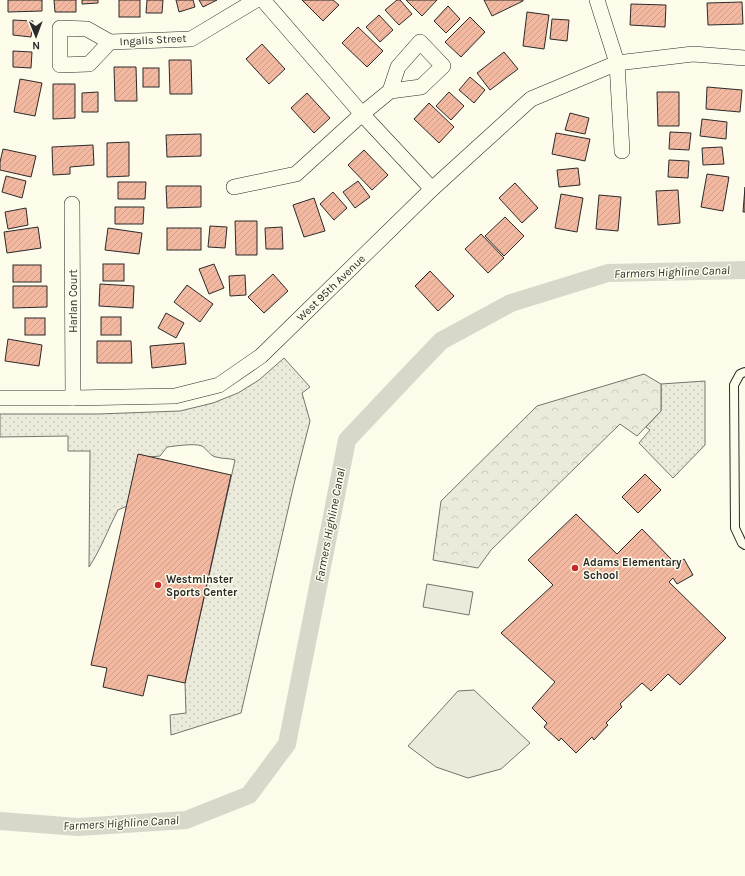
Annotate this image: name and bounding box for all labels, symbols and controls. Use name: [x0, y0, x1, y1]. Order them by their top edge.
north arrow: [16, 16, 56, 56]
street label: Ingalls Street: [119, 32, 187, 48]
text: N: [32, 39, 40, 52]
street label: West 95th Avenue: [294, 252, 368, 324]
water label: Farmers Highline Canal: [614, 263, 730, 281]
street label: Harlan Court: [67, 269, 80, 333]
water label: Farmers Highline Canal: [312, 467, 348, 583]
place label: Adams Elementary School: [583, 556, 682, 582]
marker: Adams Elementary School: [570, 563, 580, 573]
place label: Westminster Sports Center: [166, 573, 238, 599]
marker: Westminster Sports Center: [153, 580, 163, 590]
water label: Farmers Highline Canal: [63, 813, 179, 833]

